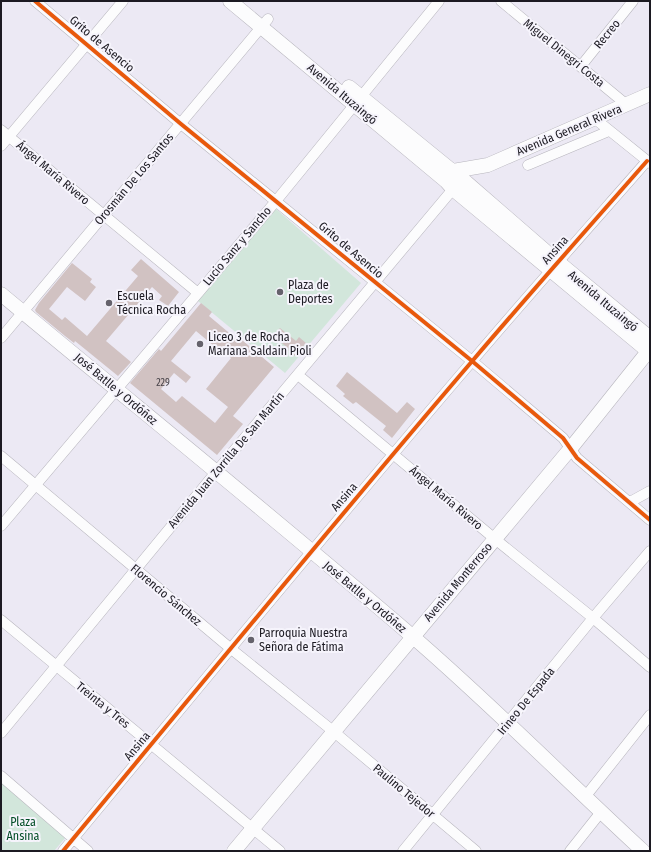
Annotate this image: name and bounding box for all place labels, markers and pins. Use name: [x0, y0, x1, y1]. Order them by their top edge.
place label: Plaza de Deportes: [288, 278, 333, 306]
marker: Plaza de Deportes: [275, 287, 285, 297]
place label: Escuela Técnica Rocha: [117, 289, 186, 317]
marker: Escuela Técnica Rocha: [104, 298, 114, 308]
place label: Liceo 3 de Rocha Mariana Saldain Pioli: [208, 330, 312, 358]
marker: Liceo 3 de Rocha Mariana Saldain Pioli: [195, 339, 205, 349]
place label: Parroquia Nuestra Señora de Fátima: [259, 626, 348, 654]
marker: Parroquia Nuestra Señora de Fátima: [246, 635, 256, 645]

